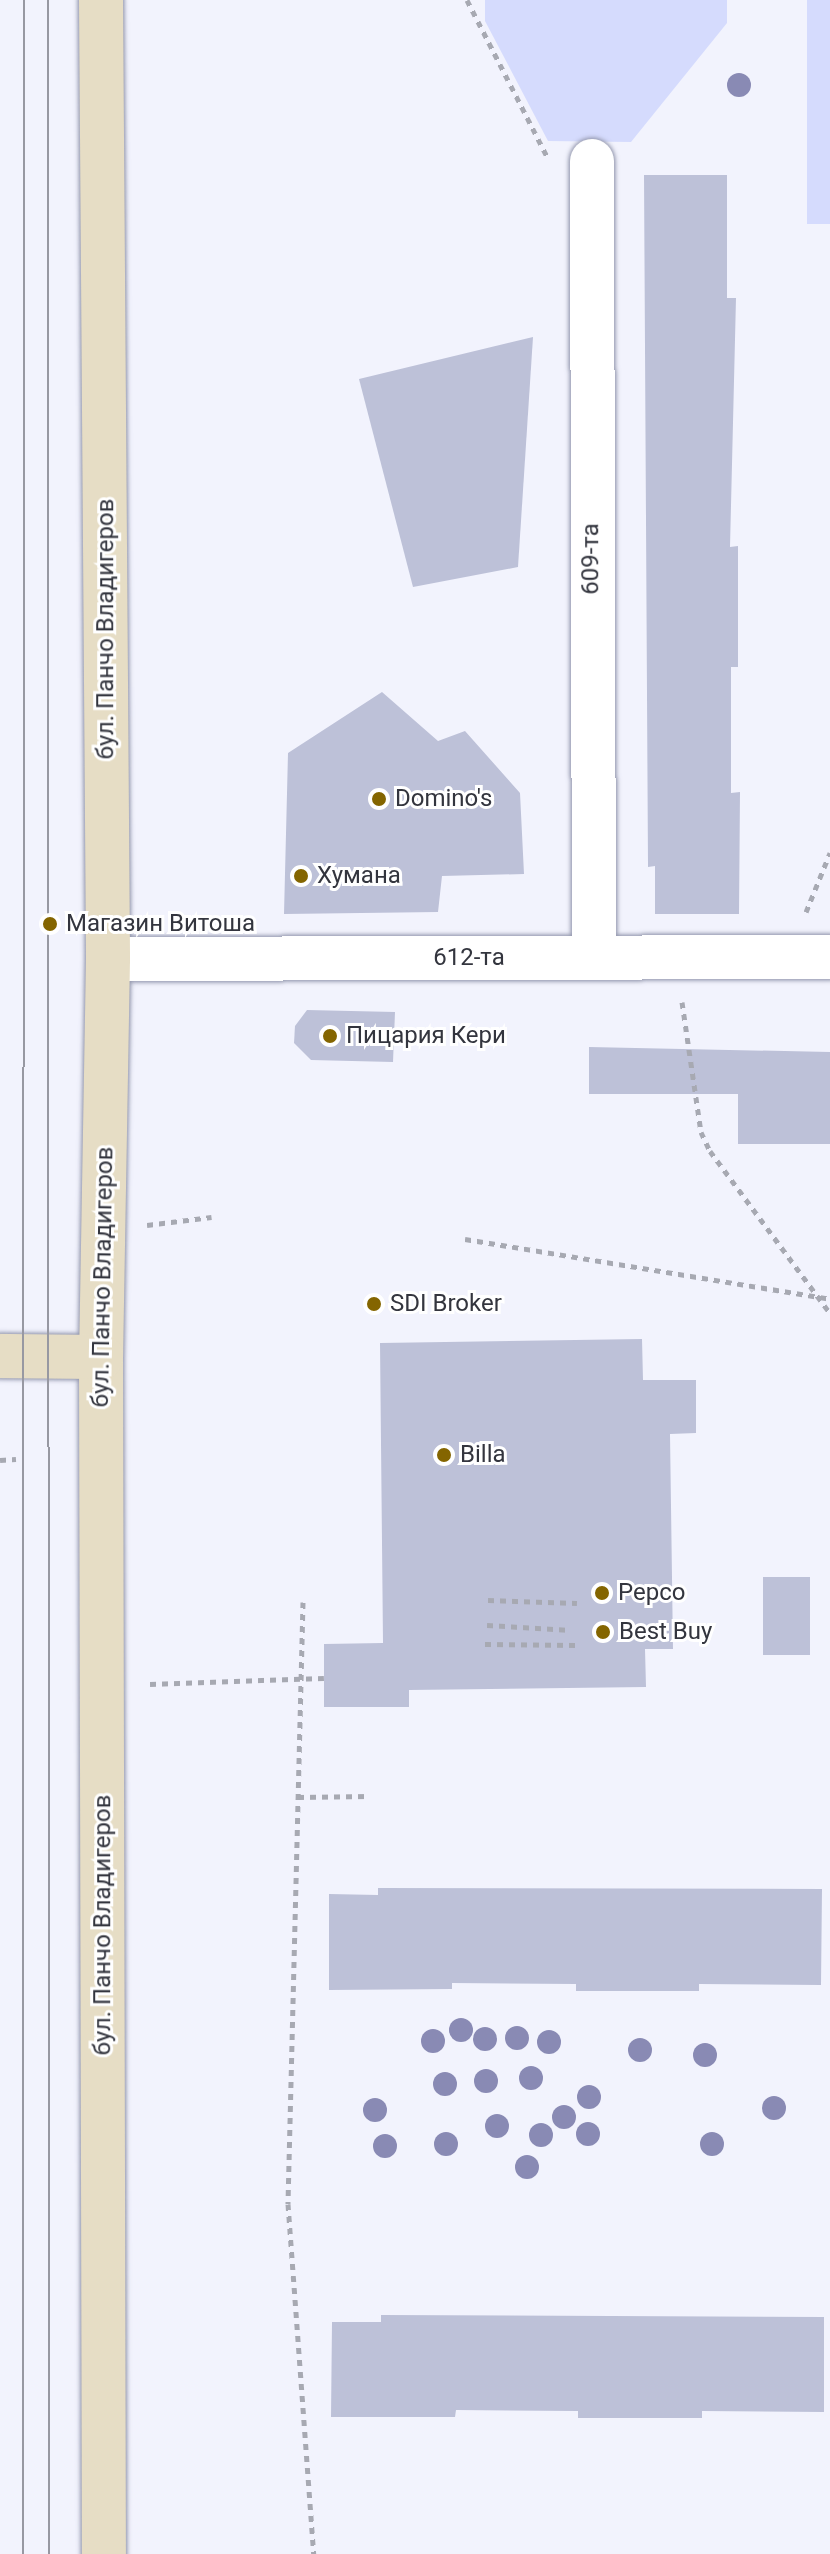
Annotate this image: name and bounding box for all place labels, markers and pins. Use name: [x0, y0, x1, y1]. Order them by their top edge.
place label: Domino's: [395, 785, 492, 813]
marker: Domino's: [370, 790, 388, 808]
place label: Хумана: [317, 862, 401, 890]
marker: Хумана: [292, 867, 310, 885]
place label: Магазин Витоша: [66, 910, 255, 938]
marker: Магазин Витоша: [41, 915, 59, 933]
place label: Пицария Кери: [346, 1022, 506, 1050]
marker: Пицария Кери: [321, 1027, 339, 1045]
place label: SDI Broker: [390, 1290, 502, 1318]
marker: SDI Broker: [365, 1295, 383, 1313]
place label: Billa: [460, 1441, 506, 1469]
marker: Billa: [435, 1446, 453, 1464]
place label: Pepco: [618, 1579, 685, 1607]
marker: Pepco: [593, 1584, 611, 1602]
place label: Best Buy: [619, 1618, 712, 1646]
marker: Best Buy: [594, 1623, 612, 1641]

